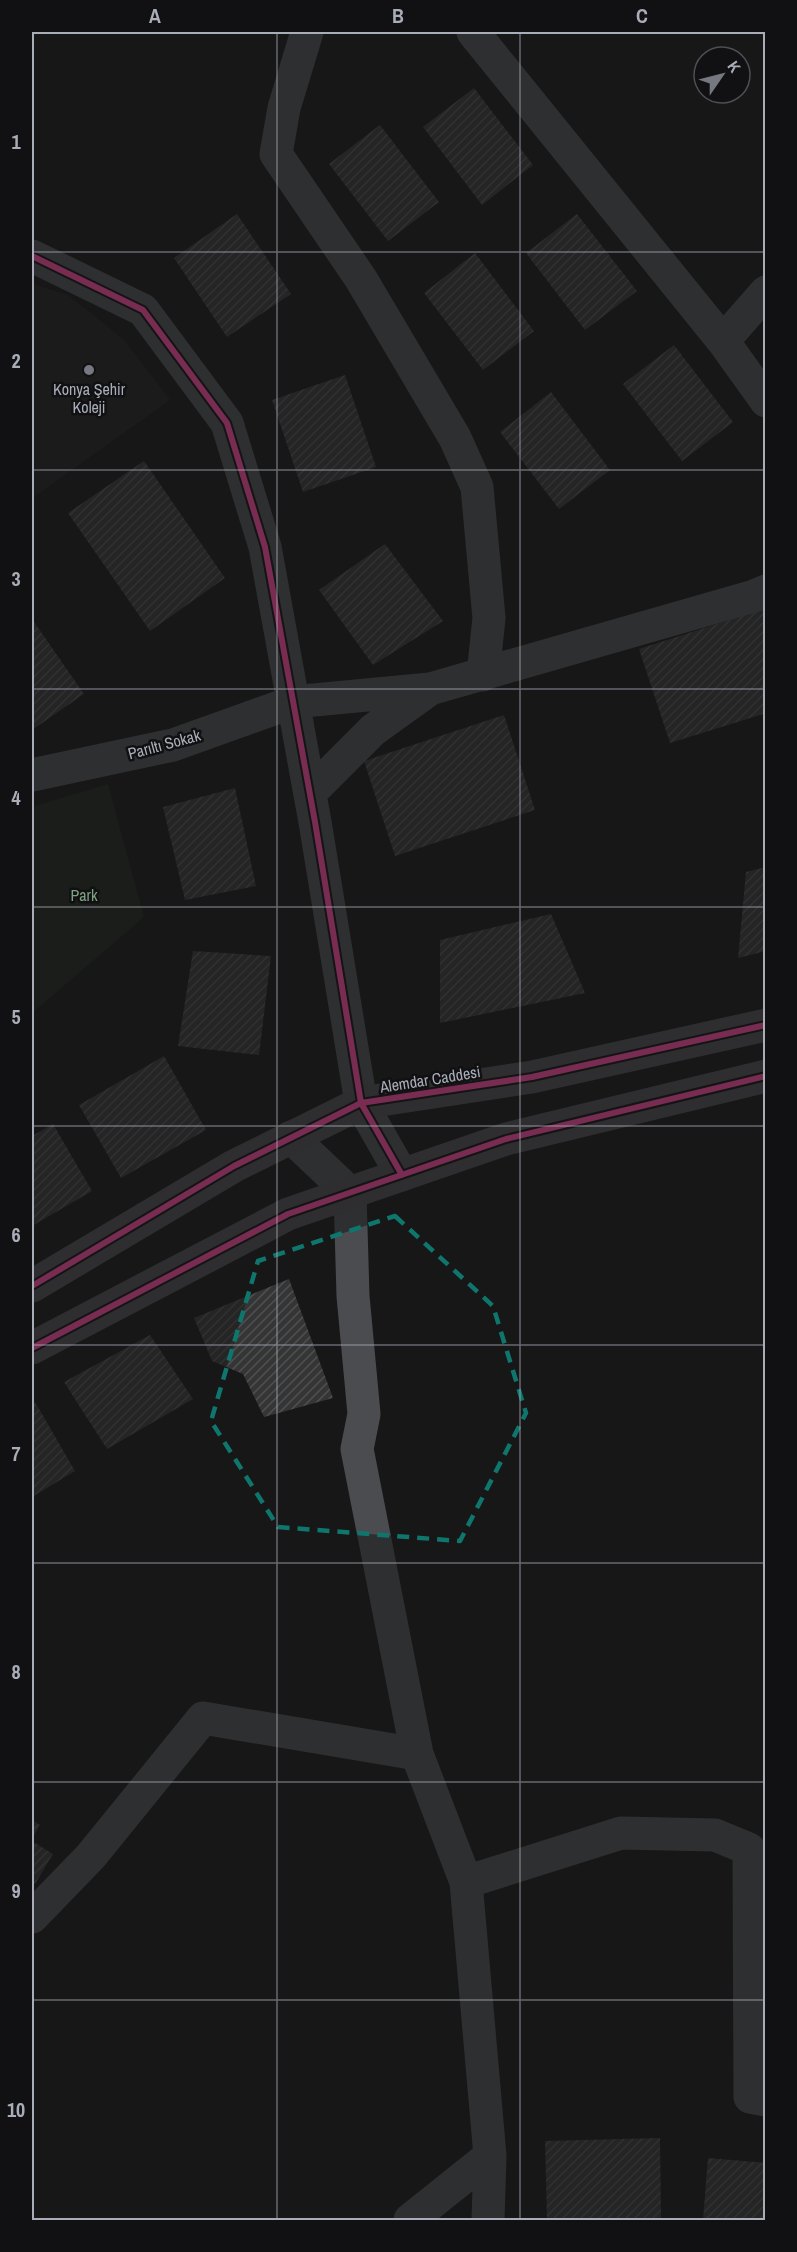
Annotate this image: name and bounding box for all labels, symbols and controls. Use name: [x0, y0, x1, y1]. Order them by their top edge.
text: A: [149, 2, 161, 29]
text: B: [392, 2, 404, 29]
text: C: [636, 2, 648, 29]
north arrow: [692, 45, 752, 105]
text: K: [723, 56, 746, 77]
text: 1: [11, 128, 21, 155]
text: 2: [11, 347, 21, 374]
marker: Konya Şehir Koleji: [82, 363, 96, 377]
place label: Konya Şehir Koleji: [53, 378, 126, 418]
text: 3: [11, 565, 21, 592]
street label: Parıltı Sokak: [125, 724, 203, 764]
text: 4: [11, 784, 21, 811]
park label: Park: [71, 884, 98, 906]
text: 5: [11, 1003, 21, 1030]
street label: Alemdar Caddesi: [377, 1060, 482, 1098]
text: 6: [11, 1221, 21, 1248]
text: 7: [11, 1440, 21, 1467]
text: 8: [11, 1658, 21, 1685]
text: 9: [11, 1877, 21, 1904]
text: 10: [7, 2096, 25, 2123]

